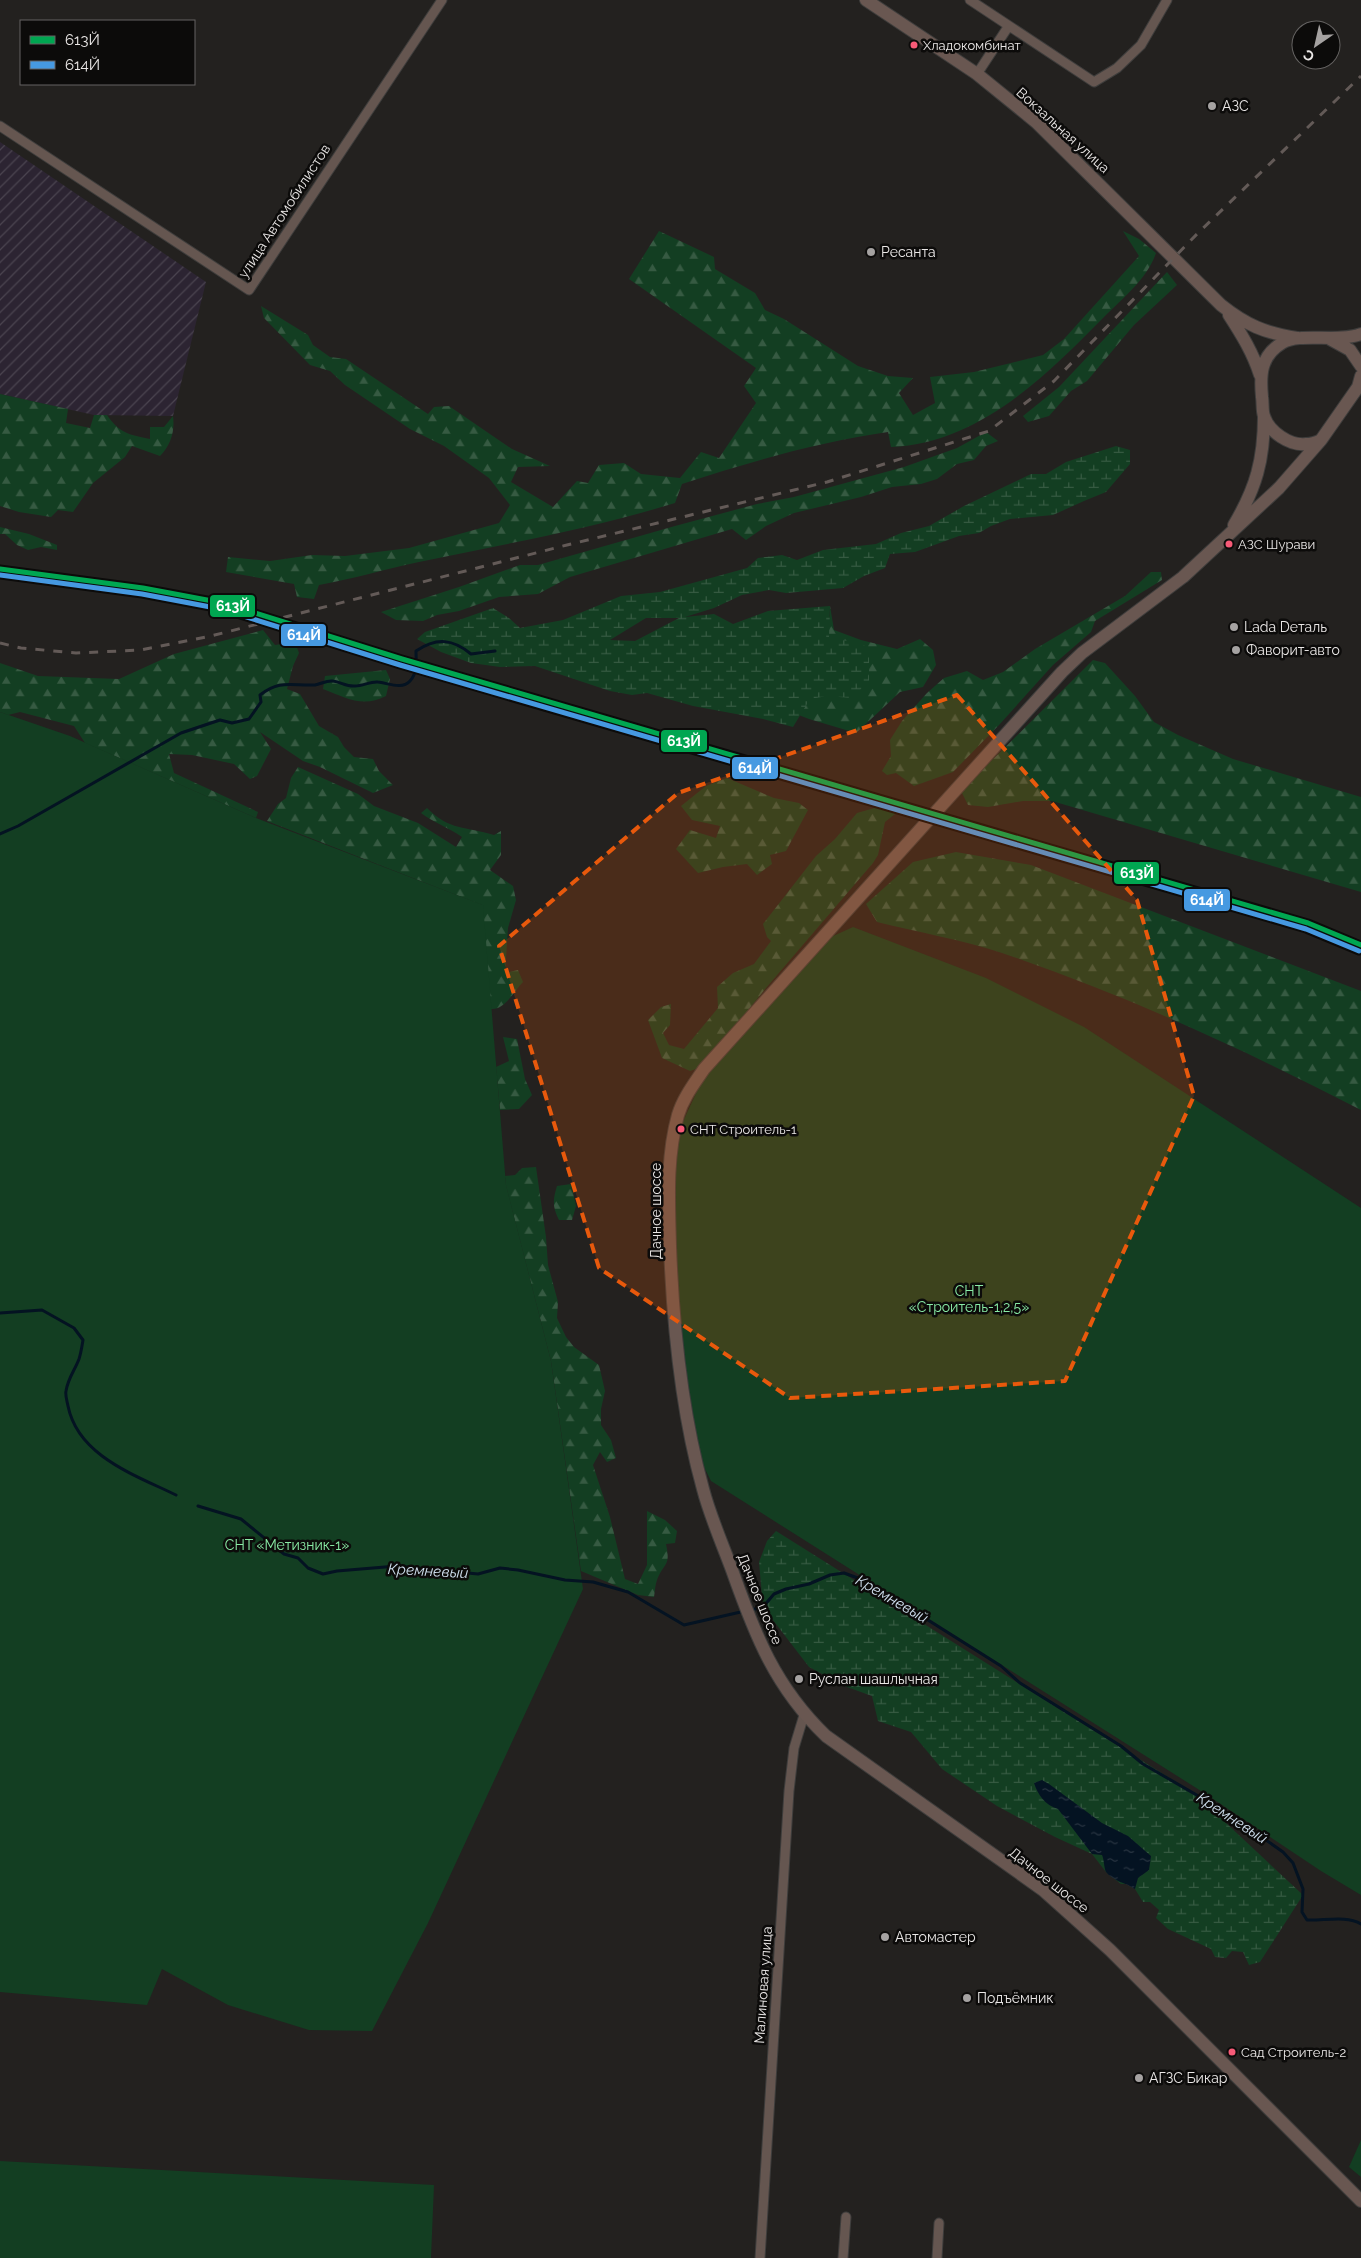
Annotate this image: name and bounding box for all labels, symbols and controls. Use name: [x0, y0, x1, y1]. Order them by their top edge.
legend: [20, 20, 195, 85]
north arrow: [1291, 20, 1341, 70]
text: 613Й: [65, 31, 100, 49]
place label: Хладокомбинат: [923, 38, 1021, 53]
marker: Хладокомбинат: [909, 40, 919, 50]
text: С: [1300, 46, 1317, 65]
text: 614Й: [65, 56, 100, 74]
street label: Вокзальная улица: [1013, 84, 1113, 176]
place label: АЗС: [1222, 98, 1249, 114]
marker: АЗС: [1206, 100, 1218, 112]
street label: улица Автомобилистов: [235, 141, 333, 281]
place label: Ресанта: [881, 244, 936, 260]
marker: Ресанта: [865, 246, 877, 258]
place label: АЗС Шурави: [1238, 537, 1315, 552]
marker: АЗС Шурави: [1224, 539, 1234, 549]
line badge: 613Й: [209, 594, 256, 618]
text: 613Й: [216, 597, 250, 614]
place label: Lada Dеталь: [1244, 619, 1327, 635]
marker: Lada Dеталь: [1228, 621, 1240, 633]
line badge: 614Й: [280, 623, 327, 647]
text: 614Й: [287, 626, 321, 643]
place label: Фаворит-авто: [1246, 642, 1340, 658]
marker: Фаворит-авто: [1230, 644, 1242, 656]
line badge: 613Й: [660, 729, 708, 753]
text: 613Й: [667, 732, 701, 749]
line badge: 614Й: [731, 756, 779, 780]
text: 614Й: [738, 759, 772, 776]
line badge: 613Й: [1113, 861, 1160, 885]
text: 613Й: [1120, 864, 1154, 881]
line badge: 614Й: [1183, 888, 1231, 912]
text: 614Й: [1190, 891, 1224, 908]
place label: СНТ Строитель-1: [690, 1122, 797, 1137]
marker: СНТ Строитель-1: [676, 1124, 686, 1134]
street label: Дачное шоссе: [648, 1163, 664, 1259]
park label: СНТ «Строитель-1,2,5»: [909, 1283, 1029, 1315]
park label: СНТ «Метизник-1»: [225, 1537, 349, 1553]
street label: Дачное шоссе: [734, 1551, 786, 1647]
water label: Кремневый: [387, 1560, 469, 1582]
water label: Кремневый: [853, 1571, 932, 1627]
place label: Руслан шашлычная: [809, 1671, 938, 1687]
marker: Руслан шашлычная: [793, 1673, 805, 1685]
water label: Кремневый: [1193, 1788, 1271, 1848]
street label: Дачное шоссе: [1006, 1844, 1092, 1916]
street label: Малиновая улица: [751, 1926, 775, 2044]
place label: Автомастер: [895, 1929, 976, 1945]
marker: Автомастер: [879, 1931, 891, 1943]
place label: Подъёмник: [977, 1990, 1053, 2006]
marker: Подъёмник: [961, 1992, 973, 2004]
place label: Сад Строитель-2: [1241, 2045, 1346, 2060]
marker: Сад Строитель-2: [1227, 2047, 1237, 2057]
place label: АГЗС Бикар: [1149, 2070, 1228, 2086]
marker: АГЗС Бикар: [1133, 2072, 1145, 2084]

